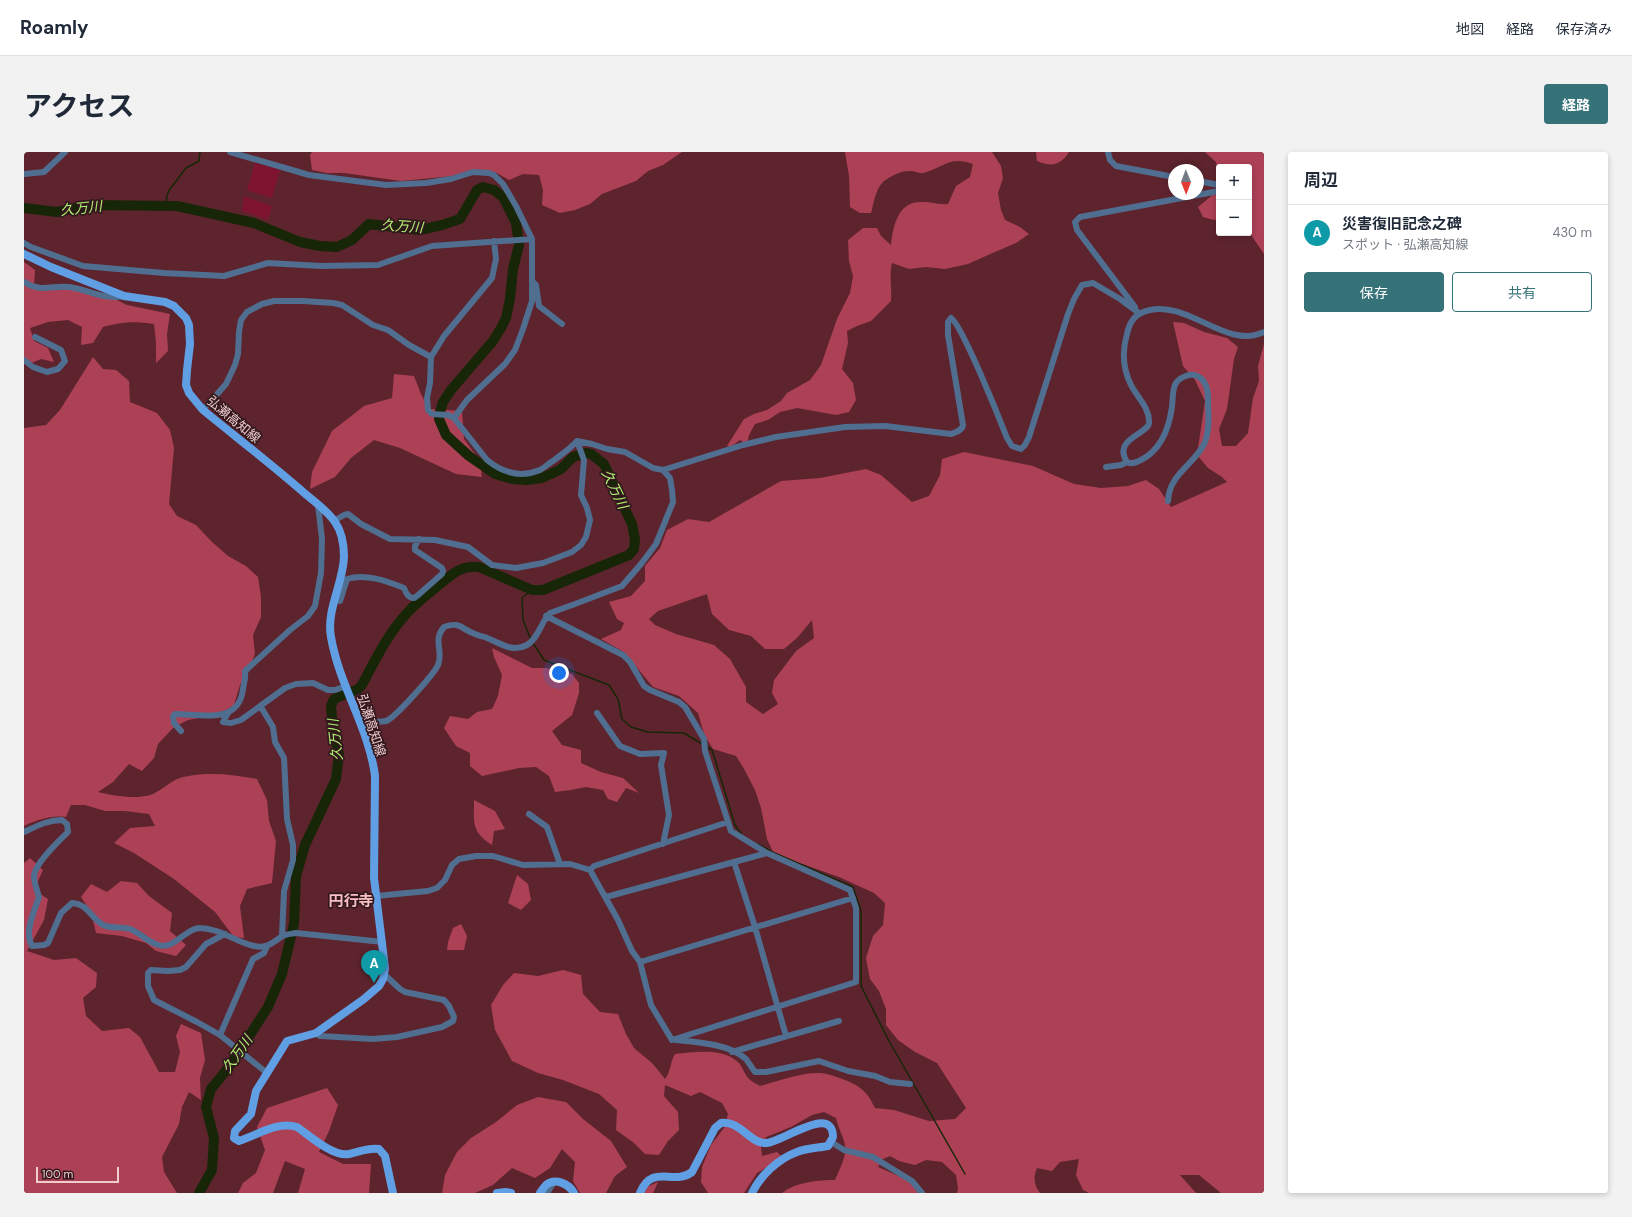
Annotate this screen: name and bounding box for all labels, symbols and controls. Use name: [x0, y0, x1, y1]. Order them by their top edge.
text: Roamly: [20, 15, 89, 40]
text: 地図: [1456, 20, 1484, 38]
text: 経路: [1506, 20, 1534, 38]
text: 保存済み: [1556, 20, 1612, 38]
button: 経路: [1544, 84, 1608, 124]
text: アクセス: [24, 88, 135, 125]
north arrow: [1168, 164, 1204, 200]
map controls: [1216, 164, 1252, 236]
button: +: [1216, 164, 1252, 200]
text: 周辺: [1304, 169, 1338, 191]
water label: 久万川: [59, 197, 105, 219]
button: −: [1216, 200, 1252, 236]
text: 災害復旧記念之碑: [1342, 214, 1462, 234]
water label: 久万川: [380, 216, 426, 237]
text: A: [1312, 224, 1322, 241]
text: 430 m: [1552, 224, 1592, 241]
text: スポット · 弘瀬高知線: [1342, 236, 1469, 253]
button: 保存: [1304, 272, 1444, 312]
button: 共有: [1452, 272, 1592, 312]
street label: 弘瀬高知線: [203, 392, 264, 447]
water label: 久万川: [598, 466, 633, 514]
your location: [549, 663, 569, 683]
street label: 弘瀬高知線: [353, 692, 390, 759]
water label: 久万川: [324, 716, 346, 762]
district label: 円行寺: [328, 891, 374, 911]
pin: A: [361, 950, 387, 983]
water label: 久万川: [218, 1030, 258, 1076]
scale bar: [36, 1165, 119, 1184]
text: 100 m: [42, 1167, 73, 1181]

